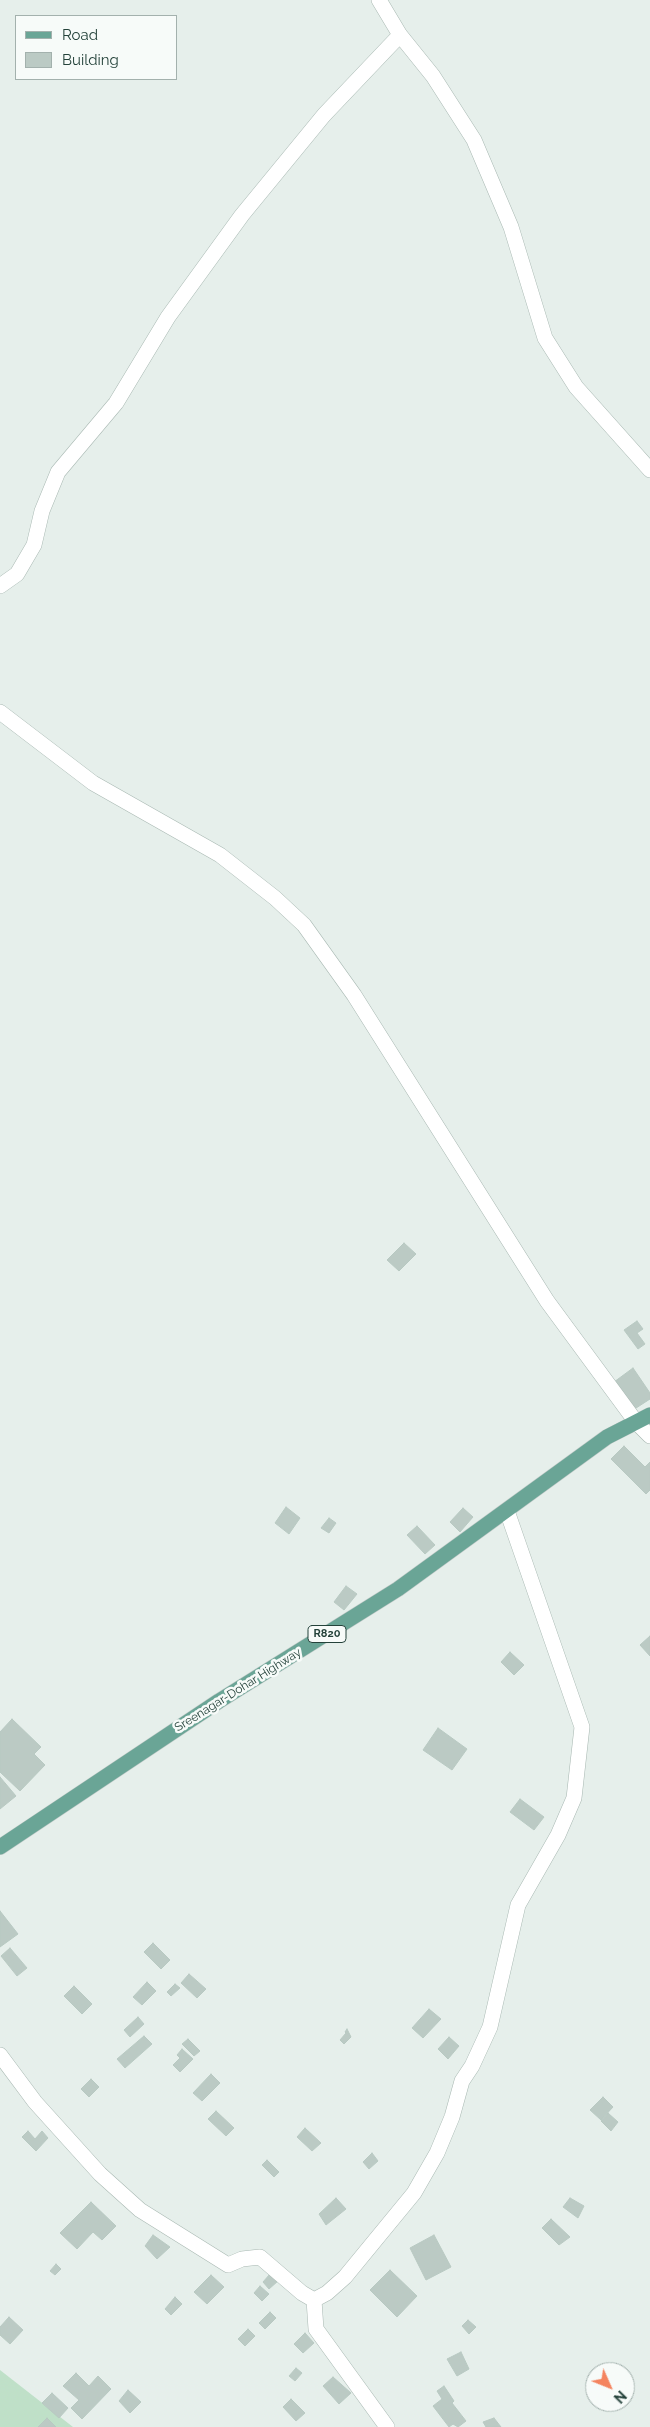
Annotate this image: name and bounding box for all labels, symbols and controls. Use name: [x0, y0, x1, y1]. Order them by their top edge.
legend: [15, 15, 178, 80]
text: Road: [62, 26, 98, 44]
text: Building: [62, 51, 119, 69]
road number: R820: [308, 1626, 346, 1642]
street label: Sreenagar-Dohar Highway: [172, 1645, 304, 1735]
north arrow: [585, 2362, 635, 2412]
text: N: [611, 2387, 630, 2406]

